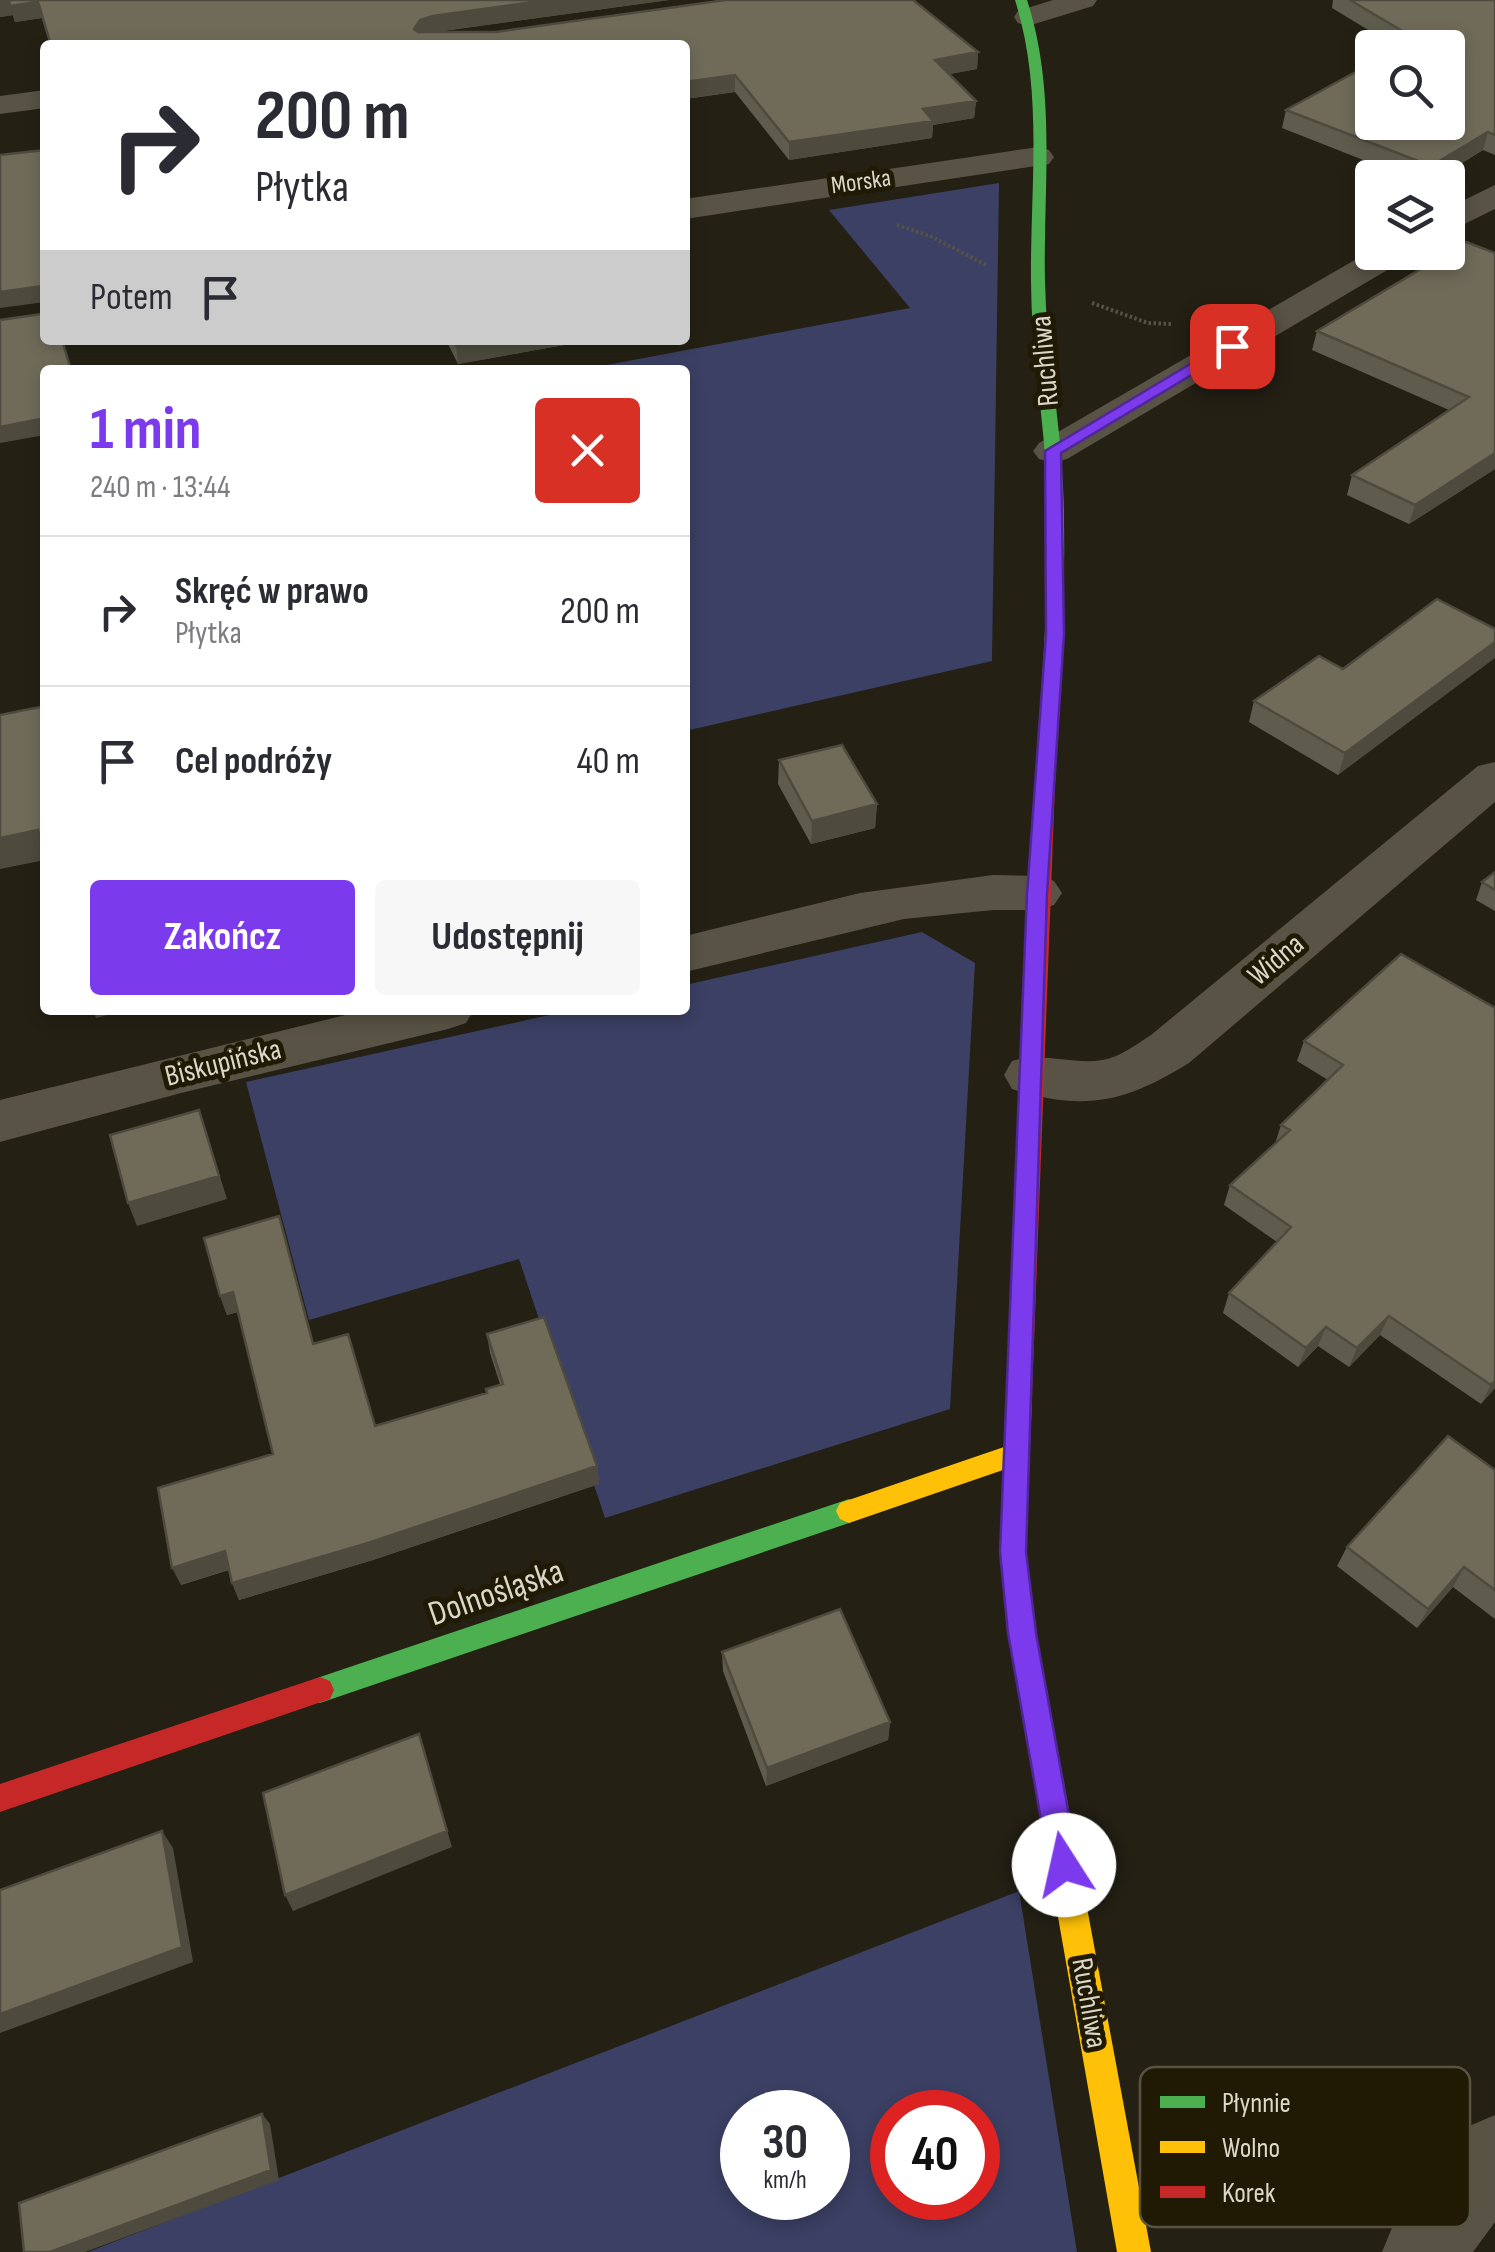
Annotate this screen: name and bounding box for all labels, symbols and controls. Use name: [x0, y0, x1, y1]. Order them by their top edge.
map controls: [1355, 30, 1465, 270]
button: search: [1355, 30, 1465, 140]
text: 200 m: [255, 75, 410, 159]
icon: right: [90, 80, 220, 210]
text: Płytka: [255, 160, 349, 215]
button: layers: [1355, 160, 1465, 270]
street label: Morska: [829, 162, 893, 202]
icon: arrive: [193, 270, 248, 325]
text: Potem: [90, 275, 173, 320]
pin: [1190, 304, 1275, 389]
street label: Ruchliwa: [1023, 314, 1067, 408]
icon: arrive: [1205, 319, 1260, 374]
text: 1 min: [90, 394, 202, 466]
button: close: [535, 398, 640, 503]
text: 240 m · 13:44: [90, 468, 230, 507]
text: Skręć w prawo: [175, 569, 369, 614]
icon: right: [90, 584, 145, 639]
text: 200 m: [560, 589, 640, 634]
text: Płytka: [175, 614, 242, 653]
icon: arrive: [90, 734, 145, 789]
text: Cel podróży: [175, 739, 332, 784]
text: 40 m: [577, 739, 640, 784]
button: Zakończ: [90, 880, 355, 995]
button: Udostępnij: [375, 880, 640, 995]
street label: Widna: [1241, 926, 1311, 994]
street label: Biskupińska: [161, 1031, 285, 1095]
street label: Dolnośląska: [423, 1550, 569, 1636]
position arrow: [1012, 1813, 1116, 1917]
street label: Ruchliwa: [1063, 1955, 1115, 2051]
legend: [1140, 2067, 1470, 2227]
text: Płynnie: [1222, 2087, 1291, 2120]
speed limit sign: 40: [870, 2090, 1000, 2220]
text: 30: [762, 2113, 808, 2173]
text: Wolno: [1222, 2132, 1280, 2165]
text: km/h: [763, 2165, 807, 2196]
text: Korek: [1222, 2177, 1276, 2210]

